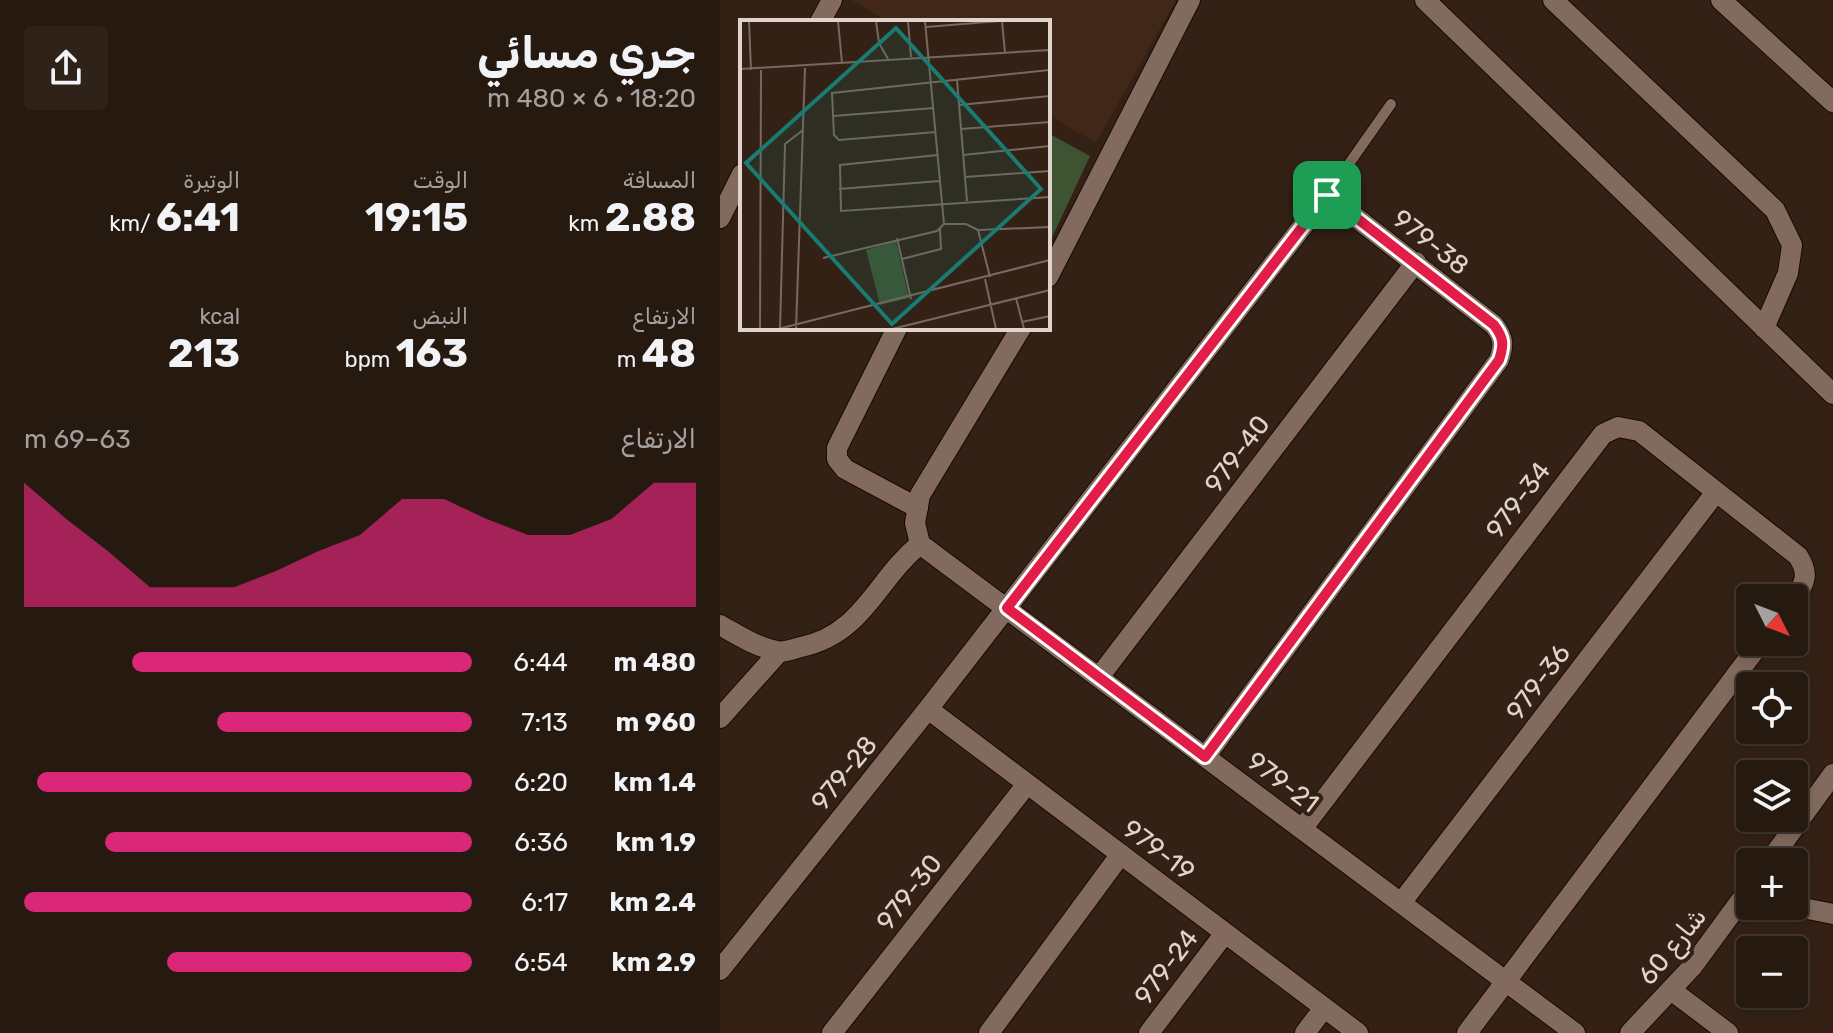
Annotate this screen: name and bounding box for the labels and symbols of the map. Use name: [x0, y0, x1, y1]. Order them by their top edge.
inset map: [740, 20, 1050, 330]
pin: [1293, 161, 1361, 229]
street label: 979-38: [1386, 203, 1475, 282]
street label: 979-40: [1198, 409, 1277, 499]
street label: 979-34: [1480, 456, 1557, 545]
north arrow: [1736, 584, 1808, 656]
street label: 979-36: [1500, 638, 1577, 726]
street label: 979-28: [805, 730, 884, 817]
street label: 979-21: [1241, 745, 1325, 819]
street label: 979-19: [1117, 813, 1201, 887]
street label: 979-30: [870, 848, 949, 937]
street label: شارع 60: [1632, 901, 1714, 992]
street label: 979-24: [1128, 923, 1205, 1011]

